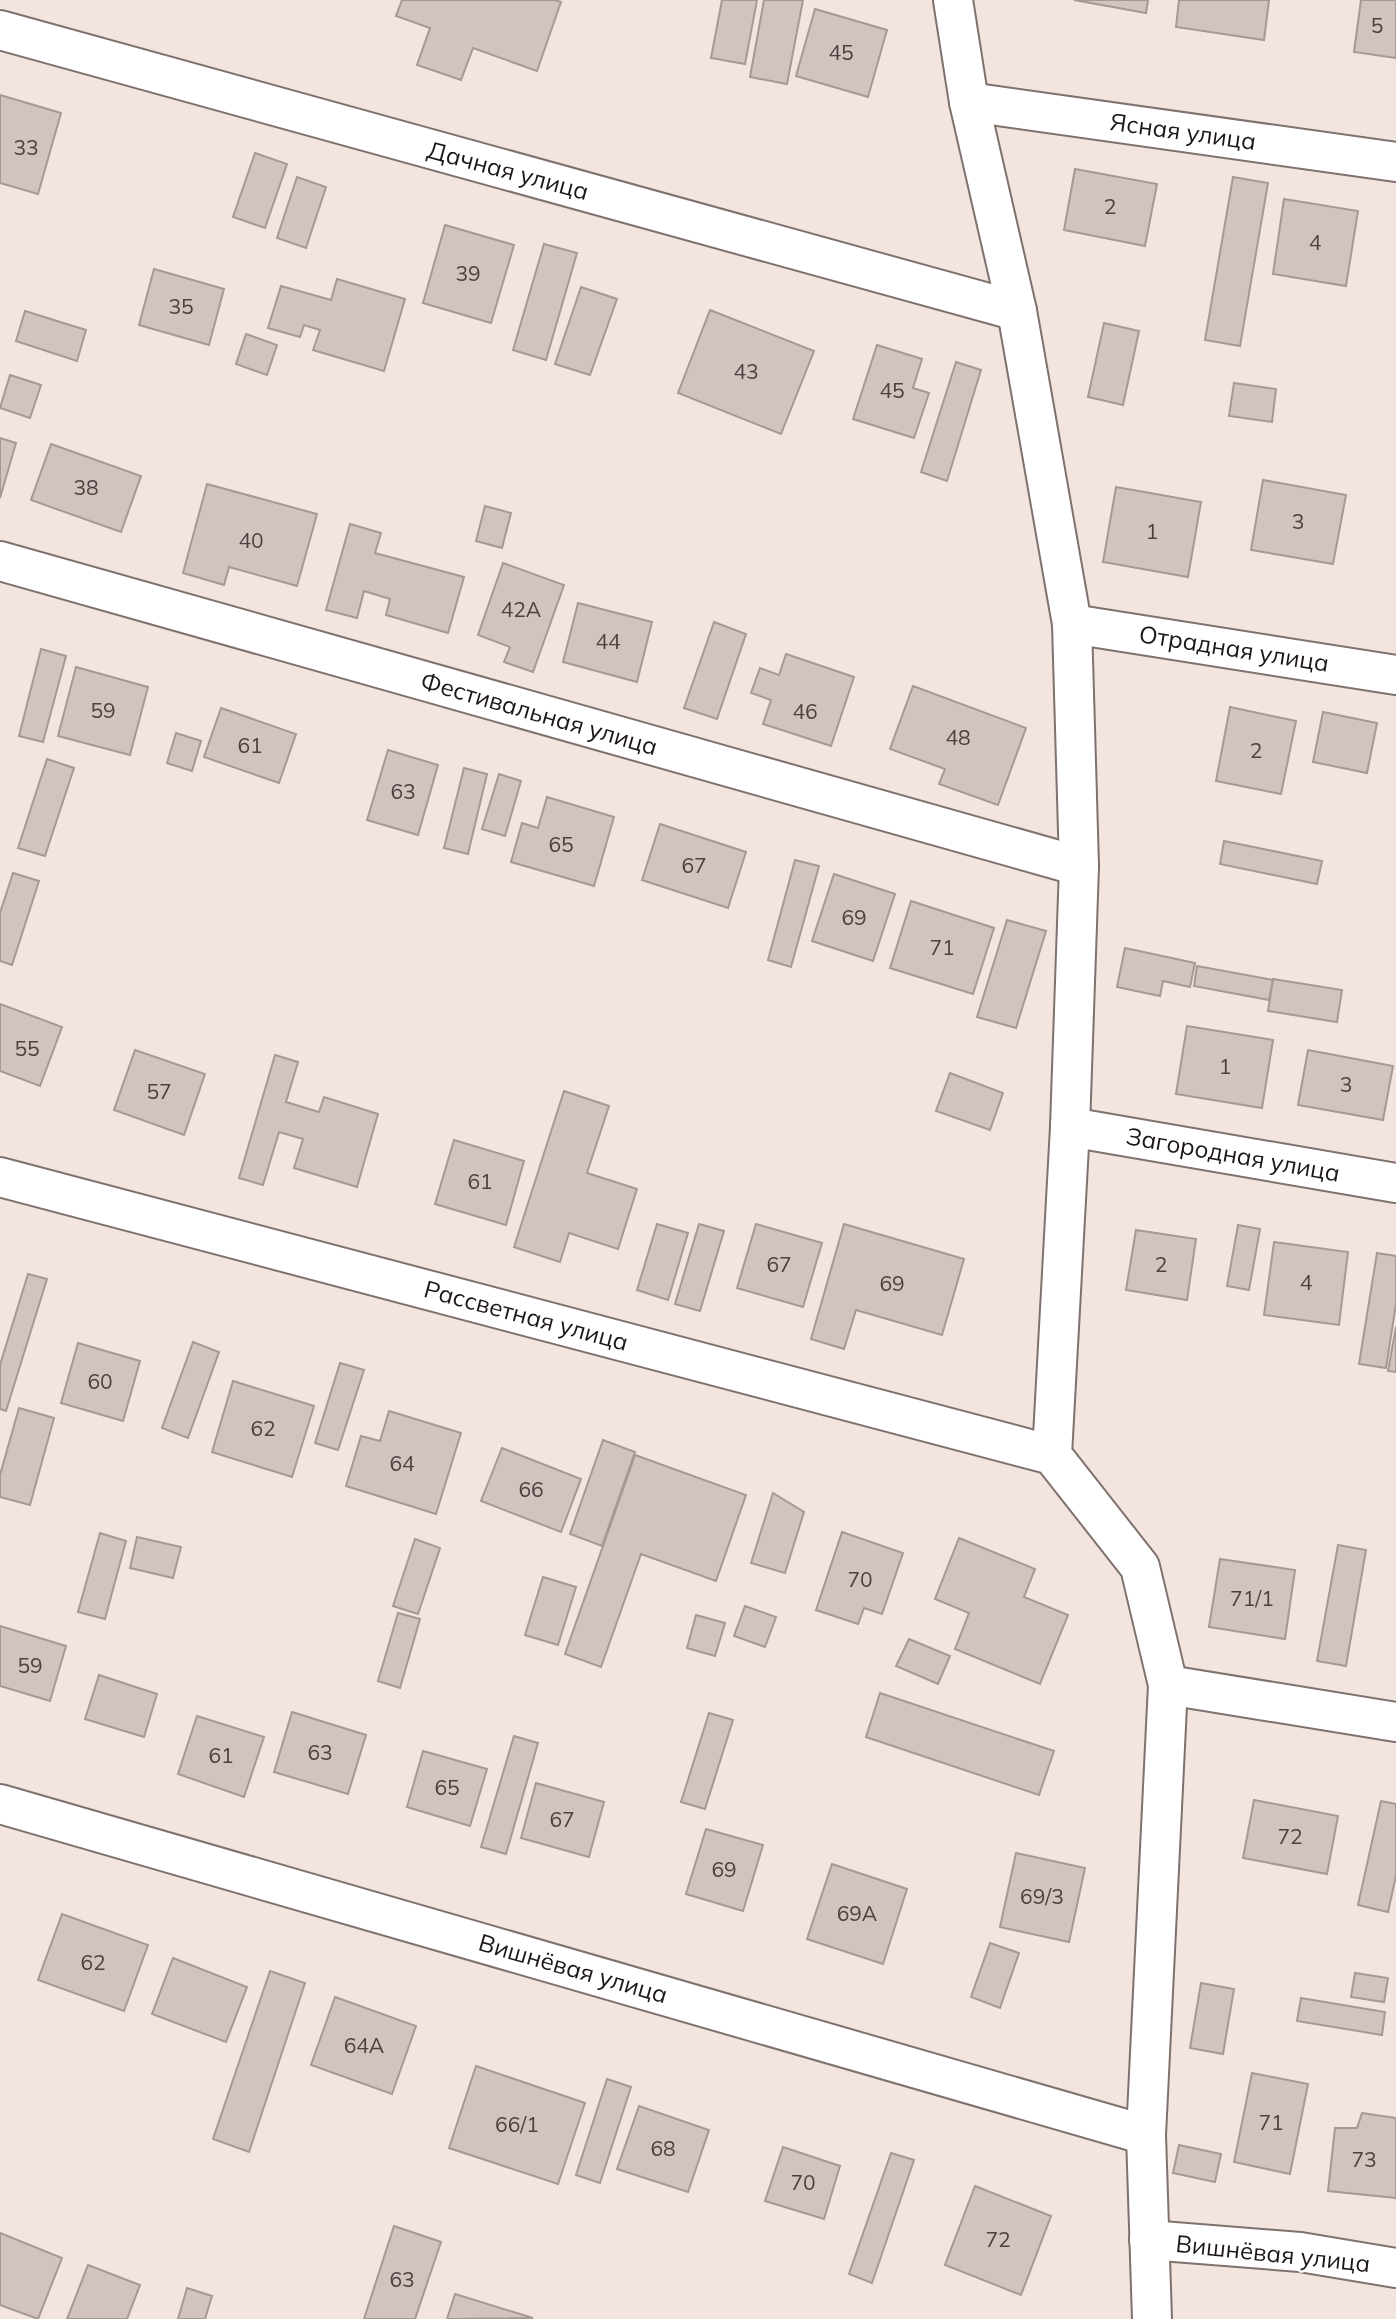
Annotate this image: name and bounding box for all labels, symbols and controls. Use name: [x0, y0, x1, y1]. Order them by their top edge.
house number: 5: [1371, 12, 1383, 38]
house number: 45: [828, 39, 854, 65]
street label: Ясная улица: [1108, 106, 1258, 156]
house number: 33: [13, 134, 39, 160]
street label: Дачная улица: [424, 134, 592, 206]
house number: 2: [1104, 193, 1116, 219]
house number: 4: [1309, 229, 1322, 255]
house number: 39: [455, 260, 481, 286]
house number: 35: [168, 293, 194, 319]
house number: 43: [733, 358, 759, 384]
house number: 45: [879, 377, 905, 403]
house number: 38: [73, 474, 99, 500]
house number: 3: [1292, 508, 1304, 534]
house number: 1: [1146, 518, 1158, 544]
house number: 40: [238, 527, 264, 553]
house number: 42А: [501, 596, 542, 622]
street label: Отрадная улица: [1137, 618, 1331, 678]
house number: 44: [595, 628, 621, 654]
street label: Фестивальная улица: [417, 665, 661, 761]
house number: 59: [90, 697, 116, 723]
house number: 46: [792, 698, 818, 724]
house number: 48: [945, 724, 971, 750]
house number: 61: [237, 732, 263, 758]
house number: 2: [1250, 737, 1262, 763]
house number: 63: [390, 778, 416, 804]
house number: 65: [548, 831, 574, 857]
house number: 67: [681, 852, 707, 878]
house number: 69: [841, 904, 867, 930]
house number: 71: [929, 934, 955, 960]
house number: 55: [14, 1035, 40, 1061]
house number: 1: [1219, 1053, 1231, 1079]
house number: 3: [1340, 1071, 1352, 1097]
house number: 57: [146, 1078, 172, 1104]
street label: Загородная улица: [1124, 1120, 1342, 1188]
house number: 61: [467, 1168, 493, 1194]
house number: 67: [766, 1251, 792, 1277]
house number: 2: [1155, 1251, 1167, 1277]
house number: 4: [1300, 1269, 1313, 1295]
house number: 69: [879, 1270, 905, 1296]
street label: Рассветная улица: [421, 1273, 632, 1357]
house number: 60: [87, 1368, 113, 1394]
house number: 62: [250, 1415, 276, 1441]
house number: 64: [389, 1450, 415, 1476]
house number: 66: [518, 1476, 544, 1502]
house number: 70: [847, 1566, 873, 1592]
house number: 71/1: [1230, 1585, 1274, 1611]
house number: 59: [17, 1652, 43, 1678]
house number: 63: [307, 1739, 333, 1765]
house number: 61: [208, 1742, 234, 1768]
house number: 65: [434, 1774, 460, 1800]
house number: 67: [549, 1806, 575, 1832]
house number: 72: [1277, 1823, 1303, 1849]
house number: 69: [711, 1856, 737, 1882]
house number: 69/3: [1020, 1883, 1064, 1909]
house number: 69А: [837, 1900, 878, 1926]
street label: Вишнёвая улица: [475, 1927, 671, 2009]
house number: 62: [80, 1949, 106, 1975]
house number: 64А: [344, 2032, 385, 2058]
house number: 71: [1258, 2109, 1284, 2135]
house number: 66/1: [495, 2111, 539, 2137]
house number: 68: [650, 2135, 676, 2161]
house number: 73: [1351, 2146, 1377, 2172]
house number: 70: [790, 2169, 816, 2195]
house number: 72: [985, 2226, 1011, 2252]
street label: Вишнёвая улица: [1174, 2228, 1372, 2278]
house number: 63: [389, 2266, 415, 2292]

